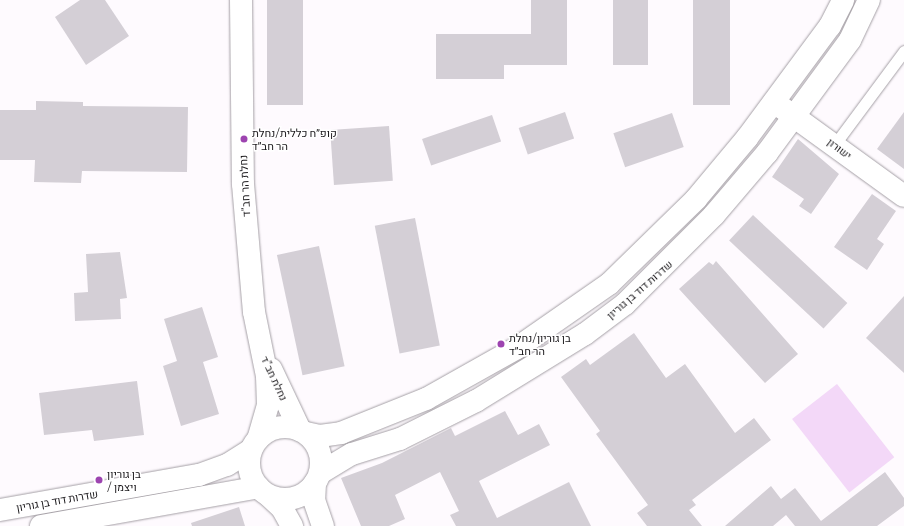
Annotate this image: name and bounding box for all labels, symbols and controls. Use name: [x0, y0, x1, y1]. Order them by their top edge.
place label: קופ״ח כללית/נחלת הר חב״ד: [252, 126, 337, 152]
marker: קופ״ח כללית/נחלת הר חב״ד: [239, 134, 249, 144]
street label: ישורון: [825, 135, 855, 161]
street label: נחלת הר חב"ד: [236, 155, 252, 217]
street label: שדרות דוד בן גוריון: [603, 257, 675, 321]
place label: בן גוריון/נחלת הר חב״ד: [509, 331, 571, 357]
marker: בן גוריון/נחלת הר חב״ד: [496, 339, 506, 349]
street label: נחלת חב"ד: [259, 354, 291, 402]
place label: בן גוריון / ויצמן: [107, 467, 141, 493]
marker: בן גוריון / ויצמן: [94, 475, 104, 485]
street label: שדרות דוד בן גוריון: [15, 486, 99, 514]

